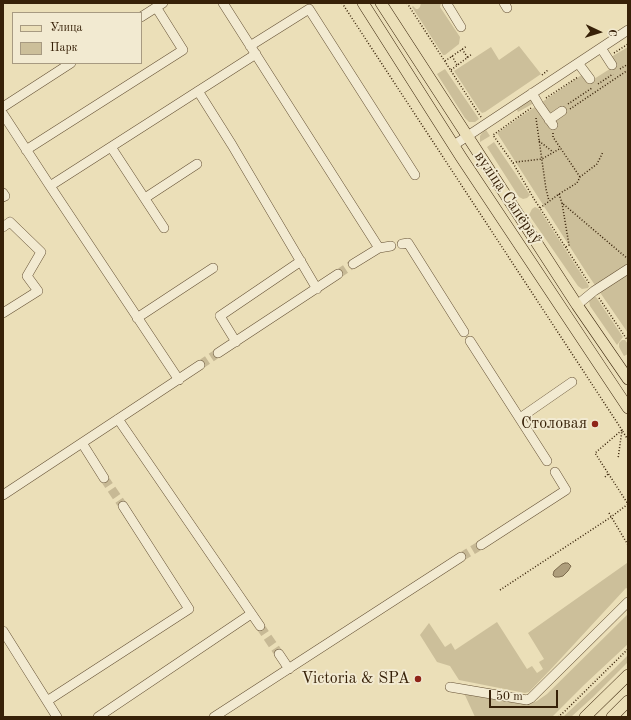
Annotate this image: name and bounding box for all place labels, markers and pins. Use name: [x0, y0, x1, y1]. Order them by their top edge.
place label: Столовая: [521, 414, 587, 434]
marker: Столовая: [590, 419, 600, 429]
place label: Victoria & SPA: [301, 669, 410, 689]
marker: Victoria & SPA: [413, 674, 423, 684]

